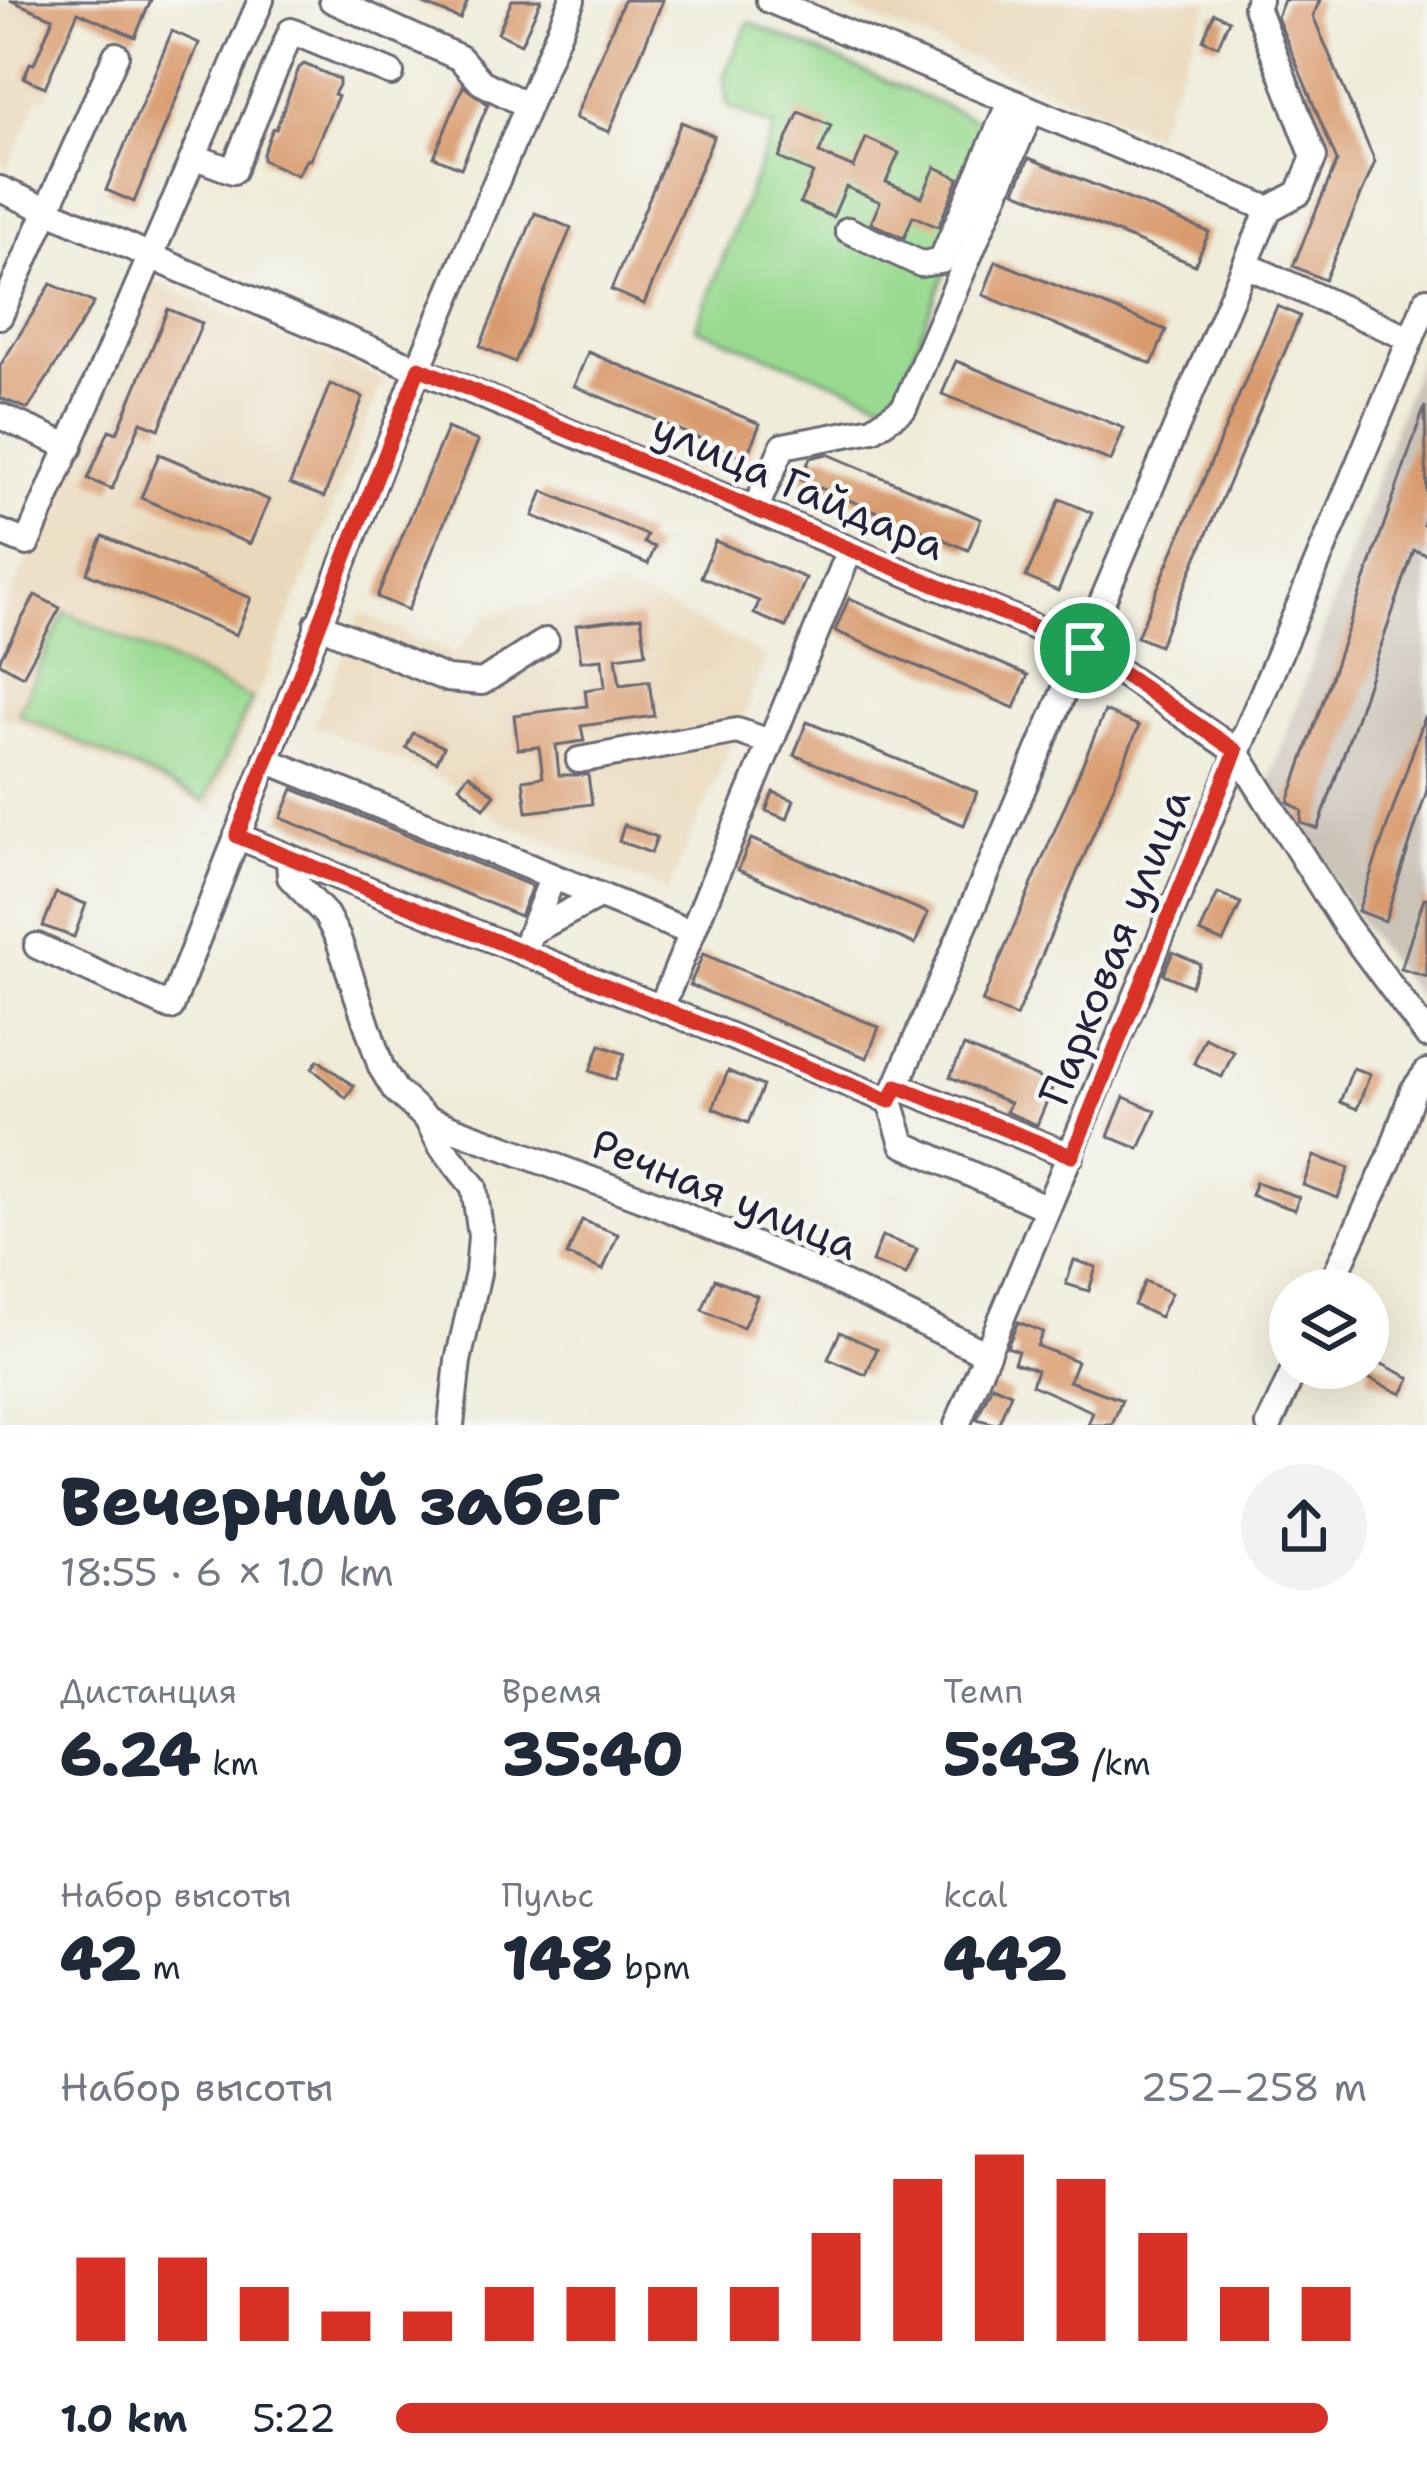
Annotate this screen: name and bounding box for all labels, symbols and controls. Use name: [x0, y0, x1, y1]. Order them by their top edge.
street label: улица Гайдара: [644, 399, 954, 573]
pin: [1034, 597, 1136, 699]
icon: arrive: [1052, 615, 1118, 681]
street label: Парковая улица: [1025, 781, 1203, 1113]
street label: Речная улица: [583, 1115, 867, 1273]
map controls: [1269, 1269, 1389, 1389]
button: layers: [1269, 1269, 1389, 1389]
text: Вечерний забег: [60, 1457, 620, 1545]
button: share: [1241, 1464, 1367, 1590]
text: 18:55 · 6 × 1.0 km: [60, 1546, 394, 1598]
text: Дистанция: [60, 1669, 237, 1714]
text: Время: [502, 1669, 602, 1714]
text: Темп: [943, 1669, 1023, 1714]
text: 6.24: [60, 1714, 201, 1794]
text: 35:40: [502, 1714, 684, 1794]
text: 5:43: [943, 1714, 1081, 1794]
text: km: [201, 1741, 259, 1786]
text: /km: [1081, 1741, 1151, 1786]
text: Набор высоты: [60, 1873, 292, 1918]
text: Пульс: [502, 1873, 594, 1918]
text: kcal: [943, 1873, 1007, 1918]
text: 42: [60, 1918, 141, 1998]
text: 148: [502, 1918, 613, 1998]
text: 442: [943, 1918, 1067, 1998]
text: m: [141, 1945, 181, 1990]
text: bpm: [613, 1945, 691, 1990]
text: Набор высоты: [60, 2061, 334, 2113]
text: 252–258 m: [1140, 2061, 1367, 2113]
text: 1.0 km: [60, 2392, 187, 2444]
text: 5:22: [252, 2392, 336, 2444]

